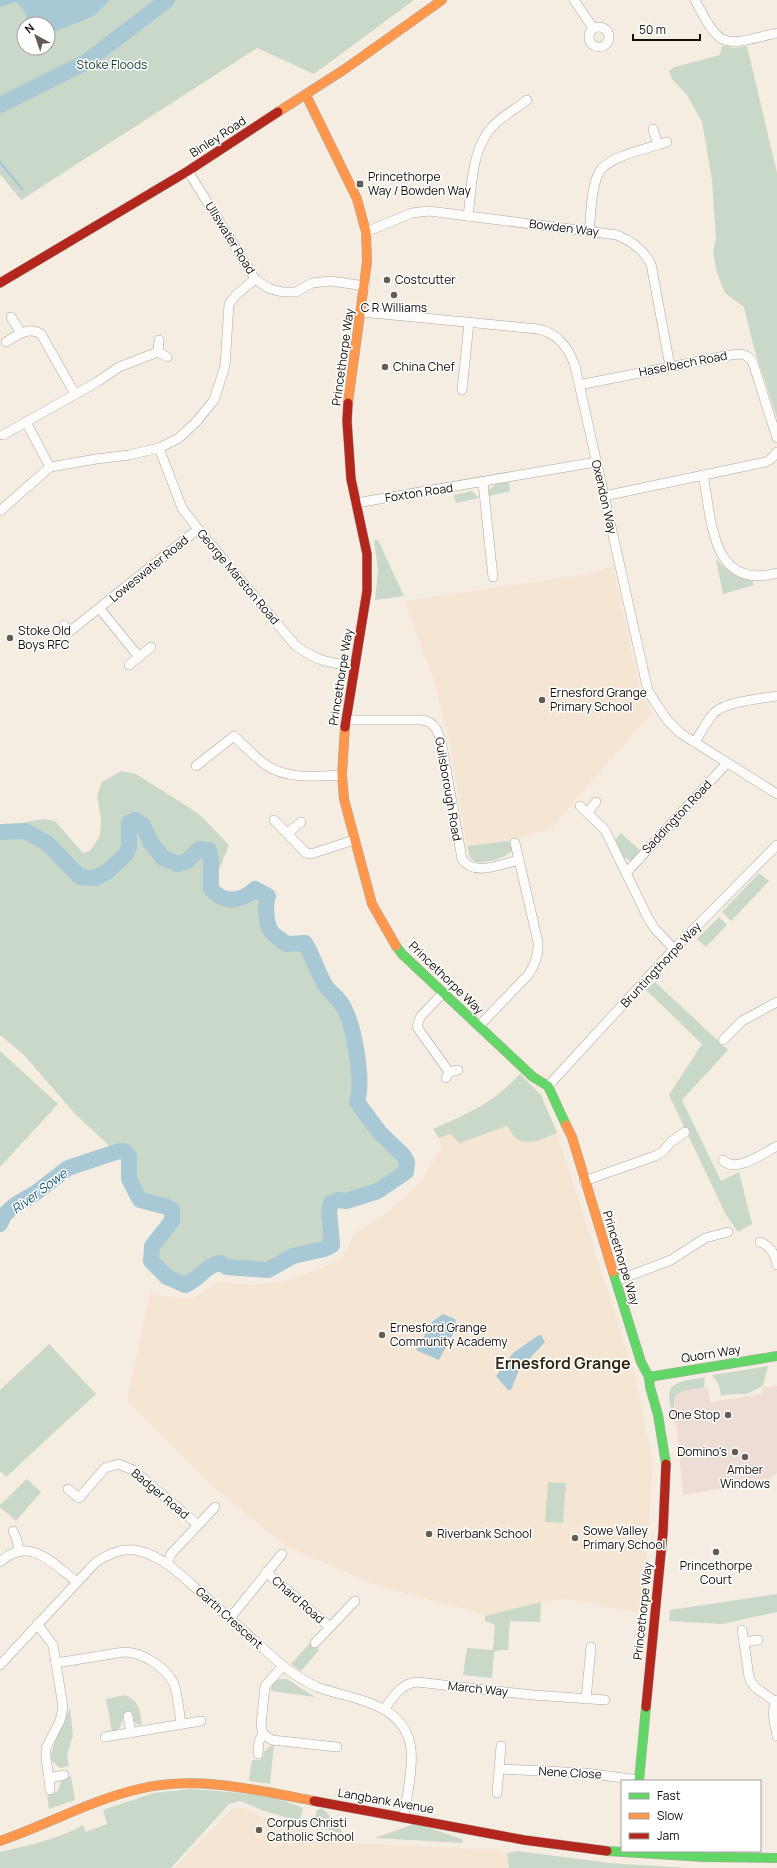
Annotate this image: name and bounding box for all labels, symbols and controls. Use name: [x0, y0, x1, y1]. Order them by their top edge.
north arrow: [16, 16, 56, 56]
scale bar: [633, 16, 700, 42]
text: N: [21, 20, 37, 36]
text: 50 m: [639, 21, 666, 38]
park label: Stoke Floods: [77, 56, 147, 73]
street label: Binley Road: [186, 112, 249, 161]
place label: Princethorpe Way / Bowden Way: [368, 168, 471, 199]
marker: Princethorpe Way / Bowden Way: [355, 179, 365, 189]
street label: Ullswater Road: [201, 198, 259, 277]
street label: Bowden Way: [528, 215, 600, 240]
place label: Costcutter: [395, 271, 456, 288]
marker: Costcutter: [382, 275, 392, 285]
marker: C R Williams: [389, 290, 399, 300]
place label: C R Williams: [361, 299, 427, 316]
street label: Princethorpe Way: [327, 306, 358, 407]
street label: Haselbech Road: [637, 347, 729, 380]
place label: China Chef: [393, 358, 455, 375]
marker: China Chef: [380, 362, 390, 372]
street label: Oxendon Way: [588, 458, 621, 536]
street label: Foxton Road: [384, 479, 454, 506]
street label: George Marston Road: [193, 525, 283, 628]
street label: Loweswater Road: [106, 531, 192, 606]
place label: Stoke Old Boys RFC: [18, 622, 71, 653]
street label: Princethorpe Way: [324, 626, 357, 727]
marker: Stoke Old Boys RFC: [5, 633, 15, 643]
place label: Ernesford Grange Primary School: [550, 684, 647, 715]
marker: Ernesford Grange Primary School: [537, 695, 547, 705]
street label: Guilsborough Road: [431, 736, 466, 842]
street label: Saddington Road: [638, 776, 715, 857]
street label: Bruntingthorpe Way: [617, 918, 705, 1011]
street label: Princethorpe Way: [405, 937, 488, 1018]
water label: River Sowe: [8, 1163, 72, 1218]
street label: Princethorpe Way: [599, 1208, 644, 1308]
place label: Ernesford Grange Community Academy: [390, 1319, 508, 1350]
marker: Ernesford Grange Community Academy: [377, 1330, 387, 1340]
street label: Quorn Way: [680, 1340, 743, 1367]
district label: Ernesford Grange: [495, 1352, 631, 1374]
place label: One Stop: [669, 1406, 720, 1423]
marker: One Stop: [723, 1410, 733, 1420]
place label: Domino's: [677, 1443, 727, 1460]
marker: Domino's: [730, 1447, 740, 1457]
marker: Amber Windows: [740, 1452, 750, 1462]
place label: Amber Windows: [720, 1461, 770, 1492]
street label: Badger Road: [128, 1464, 193, 1523]
place label: Sowe Valley Primary School: [583, 1522, 665, 1553]
place label: Riverbank School: [437, 1525, 532, 1542]
marker: Riverbank School: [424, 1529, 434, 1539]
marker: Sowe Valley Primary School: [570, 1533, 580, 1543]
marker: Princethorpe Court: [711, 1547, 721, 1557]
place label: Princethorpe Court: [680, 1557, 752, 1588]
street label: Princethorpe Way: [629, 1561, 656, 1661]
street label: Chard Road: [268, 1572, 328, 1627]
street label: Garth Crescent: [192, 1583, 267, 1653]
street label: March Way: [447, 1677, 510, 1700]
street label: Nene Close: [538, 1762, 602, 1783]
legend: [621, 1780, 761, 1852]
street label: Langbank Avenue: [337, 1784, 436, 1817]
text: Fast: [657, 1787, 681, 1804]
text: Slow: [657, 1807, 683, 1824]
place label: Corpus Christi Catholic School: [267, 1814, 354, 1845]
marker: Corpus Christi Catholic School: [254, 1825, 264, 1835]
text: Jam: [657, 1827, 679, 1844]

